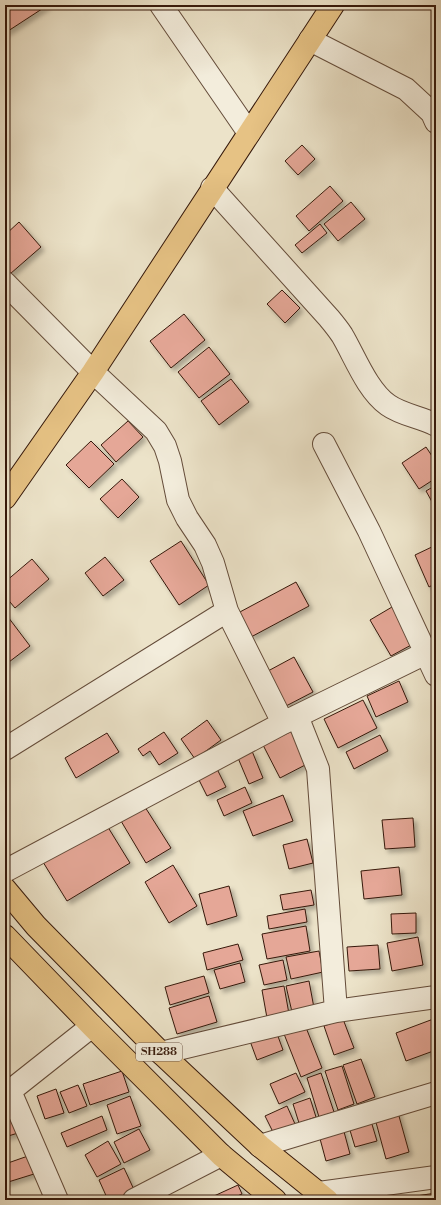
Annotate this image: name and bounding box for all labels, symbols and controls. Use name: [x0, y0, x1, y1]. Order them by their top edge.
road number: SH288: [136, 1043, 182, 1061]

